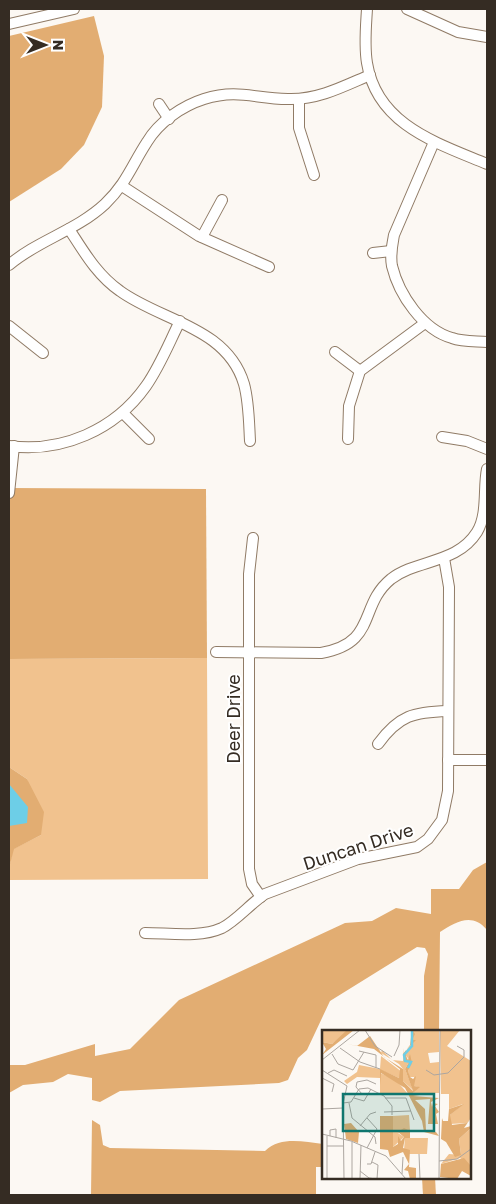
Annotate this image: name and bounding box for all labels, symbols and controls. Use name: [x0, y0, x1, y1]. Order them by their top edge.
north arrow: [20, 20, 70, 70]
text: N: [50, 40, 67, 50]
street label: Deer Drive: [222, 674, 244, 764]
street label: Duncan Drive: [300, 818, 416, 874]
inset map: [322, 1030, 471, 1179]

